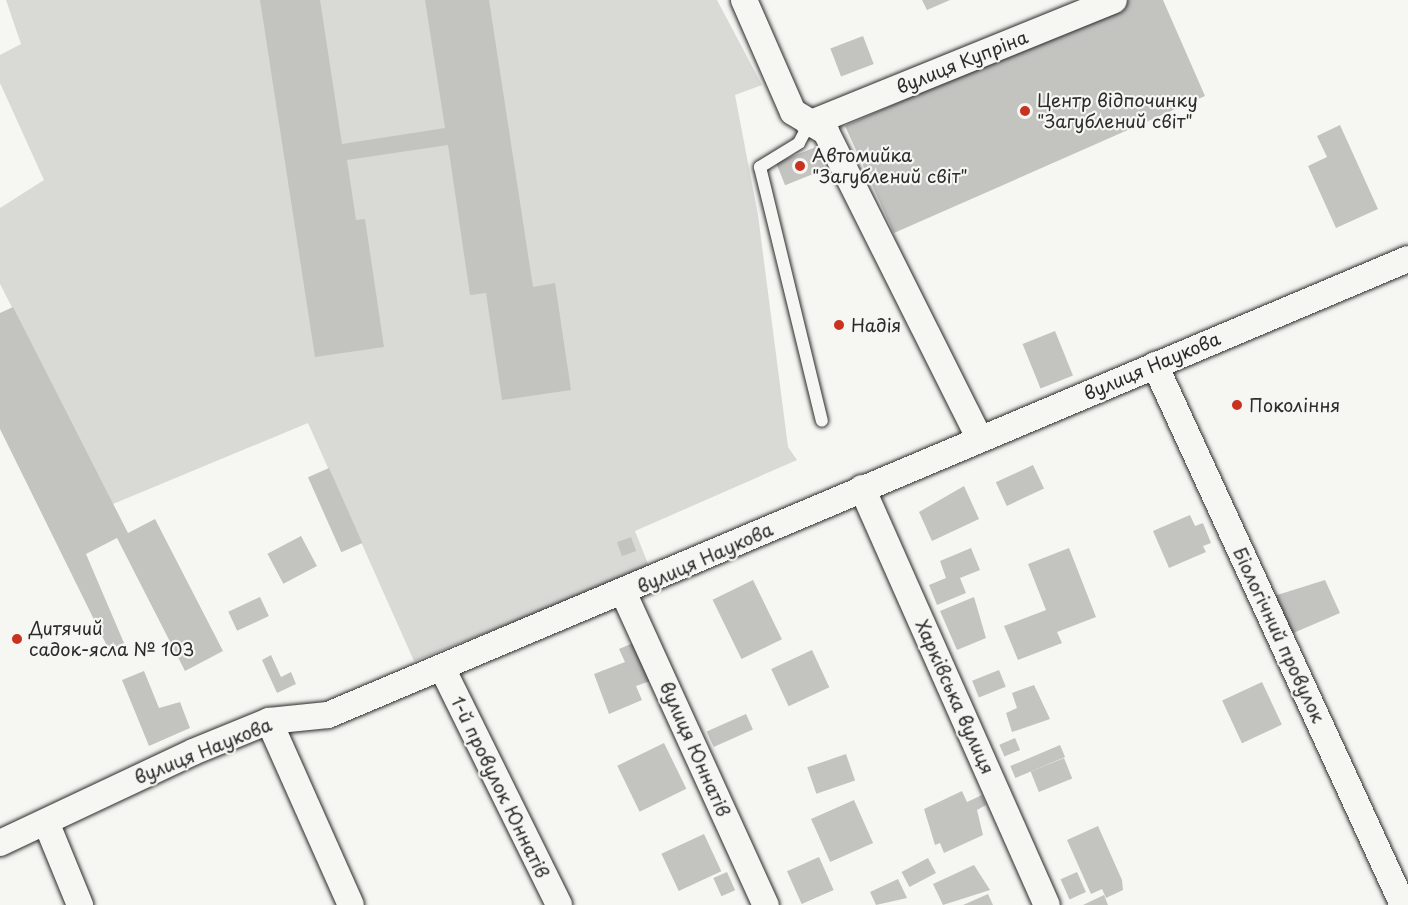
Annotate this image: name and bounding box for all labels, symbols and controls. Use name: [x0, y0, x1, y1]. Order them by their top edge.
street label: вулиця Купріна: [893, 26, 1031, 98]
place label: Центр відпочинку "Загублений світ": [1037, 90, 1198, 132]
marker: Центр відпочинку "Загублений світ": [1018, 104, 1032, 118]
place label: Автомийка "Загублений світ": [812, 145, 968, 188]
marker: Автомийка "Загублений світ": [793, 159, 807, 173]
place label: Надія: [851, 314, 901, 336]
marker: Надія: [832, 318, 846, 332]
street label: вулиця Наукова: [1080, 327, 1224, 405]
place label: Покоління: [1249, 394, 1340, 416]
marker: Покоління: [1230, 398, 1244, 412]
street label: вулиця Наукова: [634, 518, 776, 598]
street label: Біологічний провулок: [1229, 544, 1329, 726]
street label: Харківська вулиця: [911, 616, 999, 778]
place label: Дитячий садок-ясла № 103: [29, 618, 196, 660]
marker: Дитячий садок-ясла № 103: [10, 632, 24, 646]
street label: вулиця Юннатів: [655, 678, 735, 820]
street label: 1-й провулок Юннатів: [447, 693, 553, 881]
street label: вулиця Наукова: [131, 714, 275, 788]

